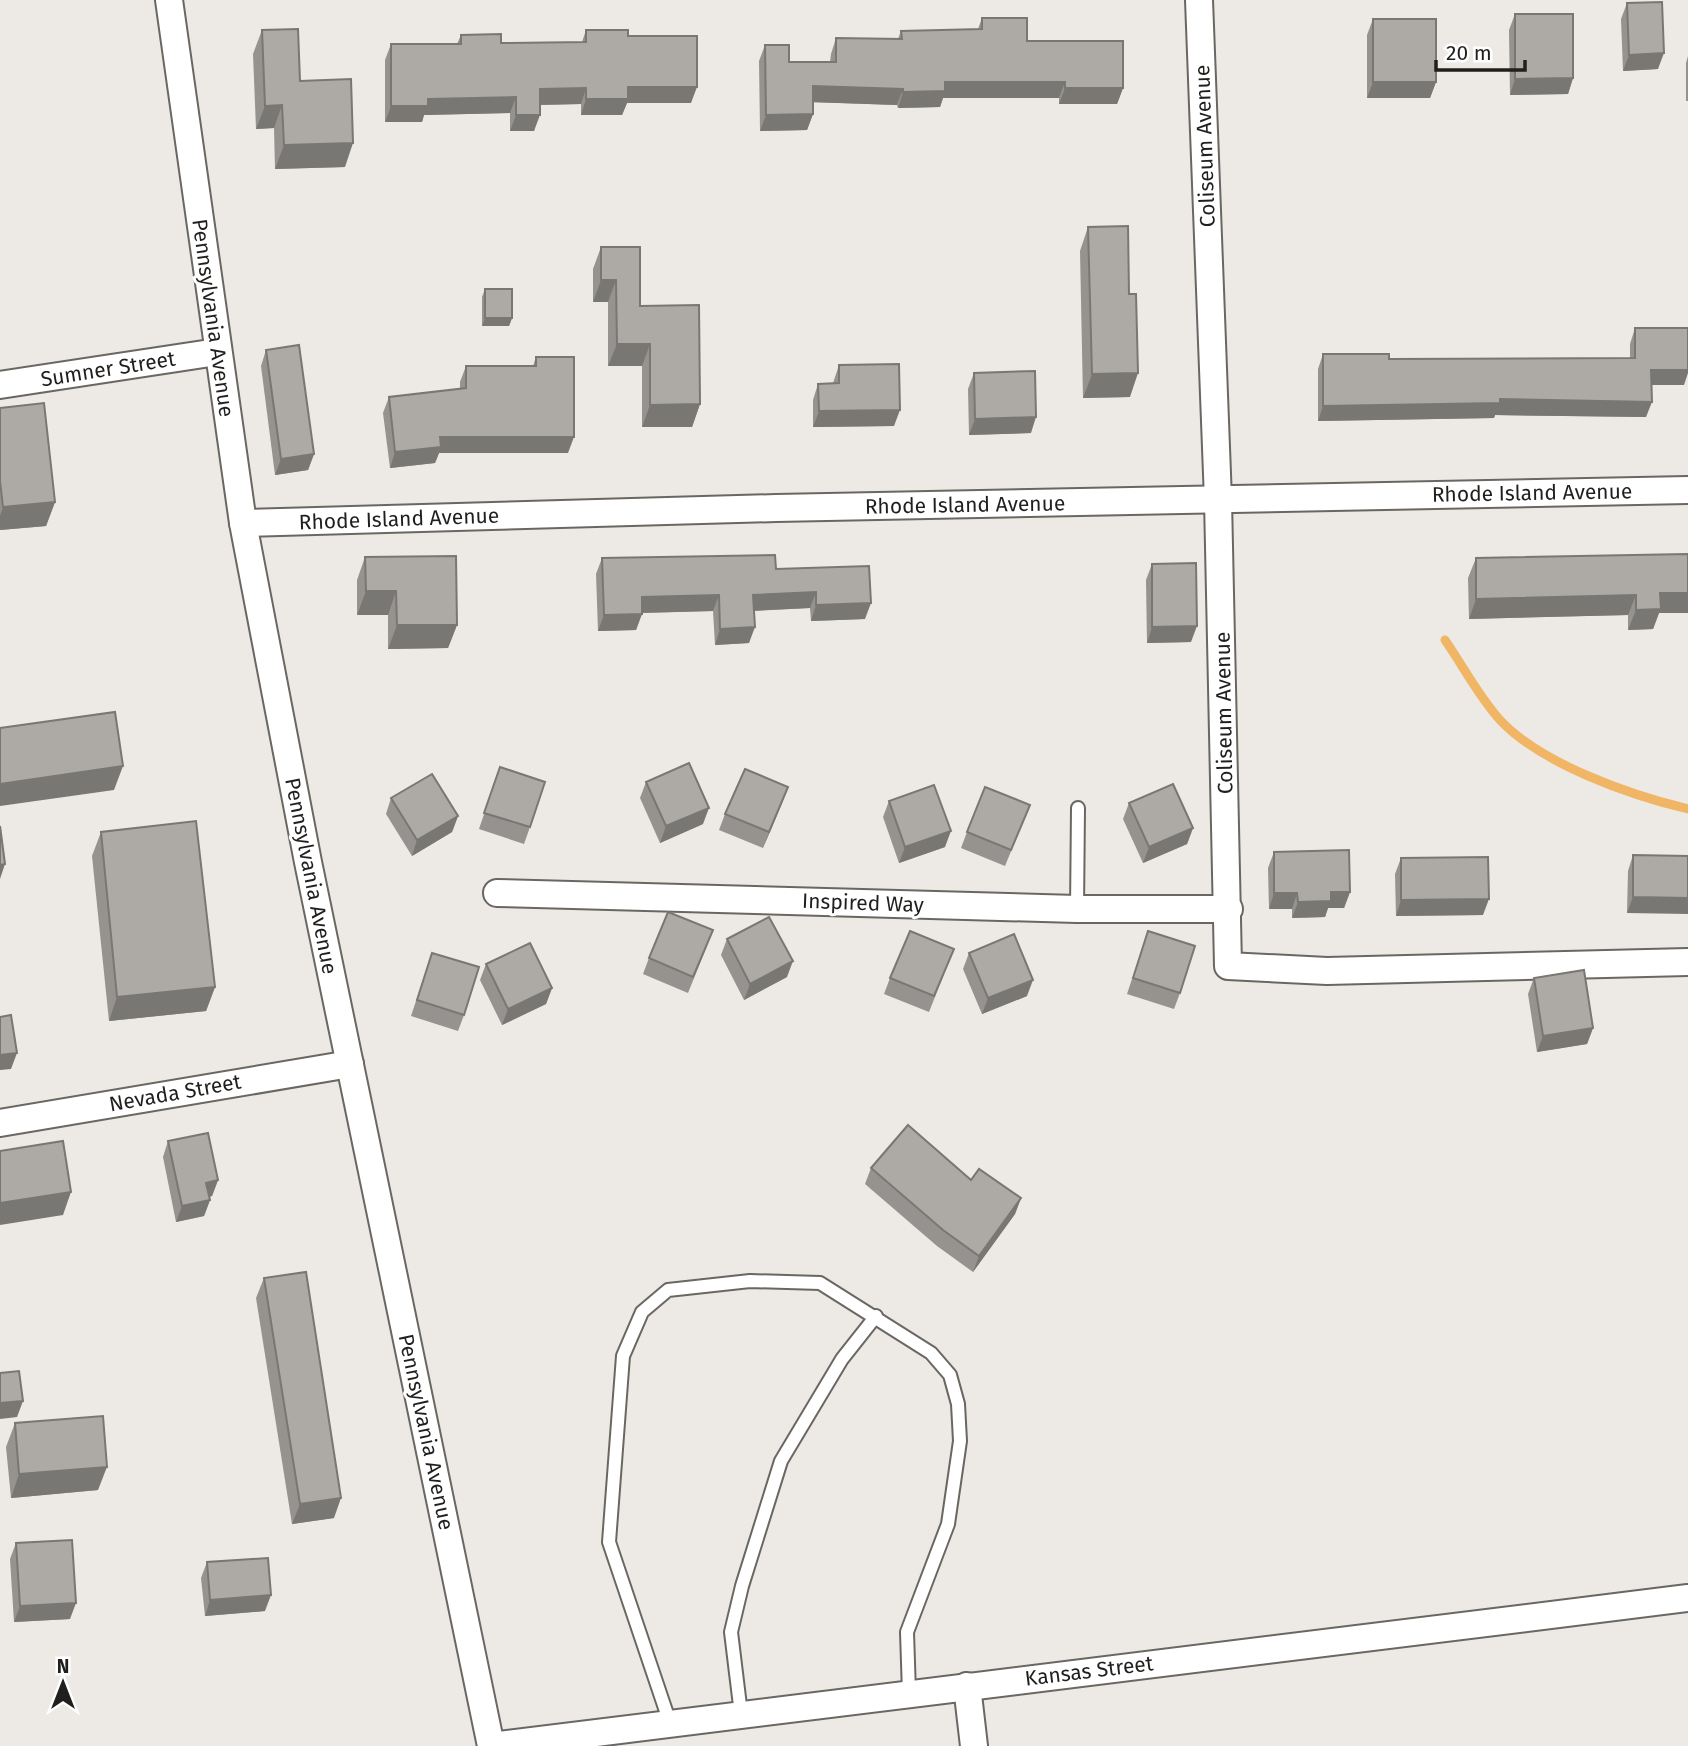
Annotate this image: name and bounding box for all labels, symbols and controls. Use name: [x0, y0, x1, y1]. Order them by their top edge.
scale bar: [1436, 28, 1525, 72]
text: 20 m: [1446, 40, 1492, 66]
street label: Coliseum Avenue: [1189, 64, 1221, 228]
street label: Pennsylvania Avenue: [186, 217, 240, 419]
street label: Sumner Street: [39, 345, 178, 392]
street label: Rhode Island Avenue: [1432, 478, 1632, 508]
street label: Rhode Island Avenue: [865, 490, 1065, 520]
street label: Rhode Island Avenue: [298, 503, 500, 535]
street label: Coliseum Avenue: [1210, 632, 1238, 794]
street label: Pennsylvania Avenue: [279, 776, 343, 976]
street label: Inspired Way: [802, 888, 925, 918]
street label: Nevada Street: [107, 1069, 243, 1117]
street label: Pennsylvania Avenue: [393, 1332, 459, 1532]
north arrow: [28, 1648, 98, 1718]
street label: Kansas Street: [1023, 1650, 1155, 1692]
text: N: [57, 1655, 69, 1678]

